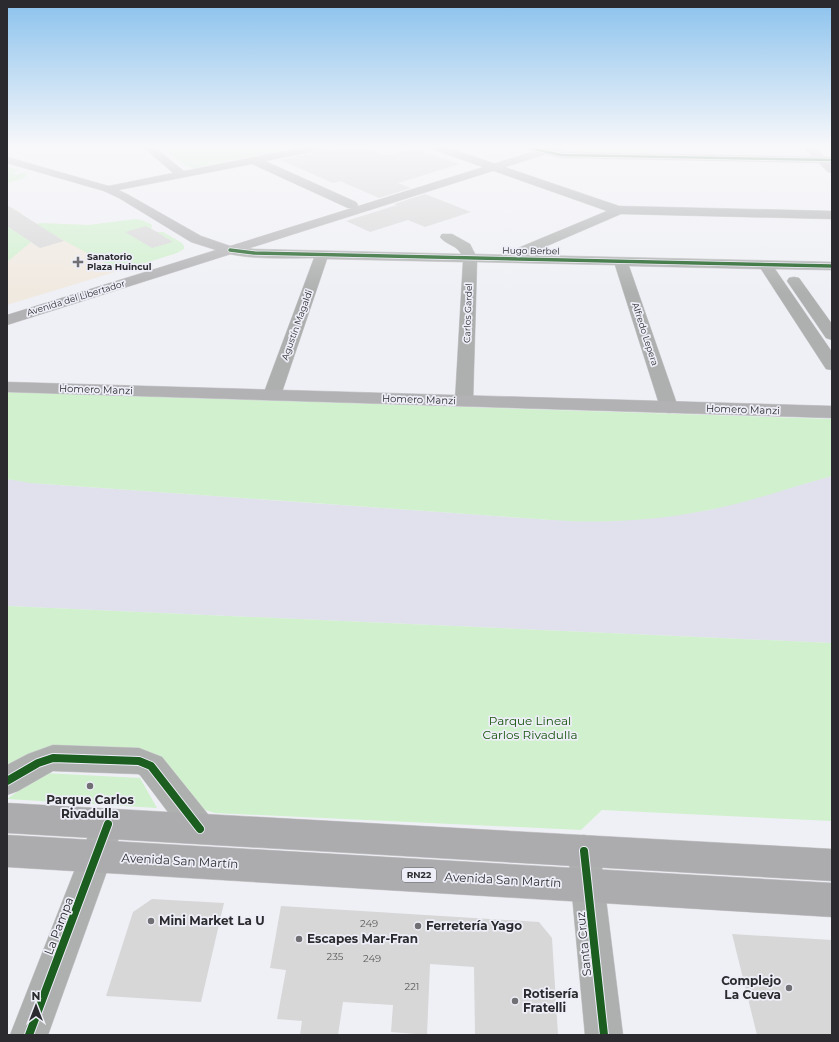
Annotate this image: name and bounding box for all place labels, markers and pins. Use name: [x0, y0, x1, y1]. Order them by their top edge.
place label: Sanatorio Plaza Huincul: [87, 251, 152, 272]
marker: Sanatorio Plaza Huincul: [72, 256, 84, 268]
marker: Parque Carlos Rivadulla: [85, 781, 95, 791]
place label: Parque Carlos Rivadulla: [46, 792, 134, 821]
place label: Mini Market La U: [159, 913, 265, 928]
marker: Mini Market La U: [146, 916, 156, 926]
place label: Ferretería Yago: [426, 918, 522, 933]
marker: Ferretería Yago: [413, 921, 423, 931]
place label: Escapes Mar-Fran: [307, 931, 418, 946]
marker: Escapes Mar-Fran: [294, 934, 304, 944]
place label: Complejo La Cueva: [721, 973, 781, 1002]
marker: Complejo La Cueva: [784, 983, 794, 993]
place label: Rotisería Fratelli: [523, 986, 579, 1015]
marker: Rotisería Fratelli: [510, 996, 520, 1006]

